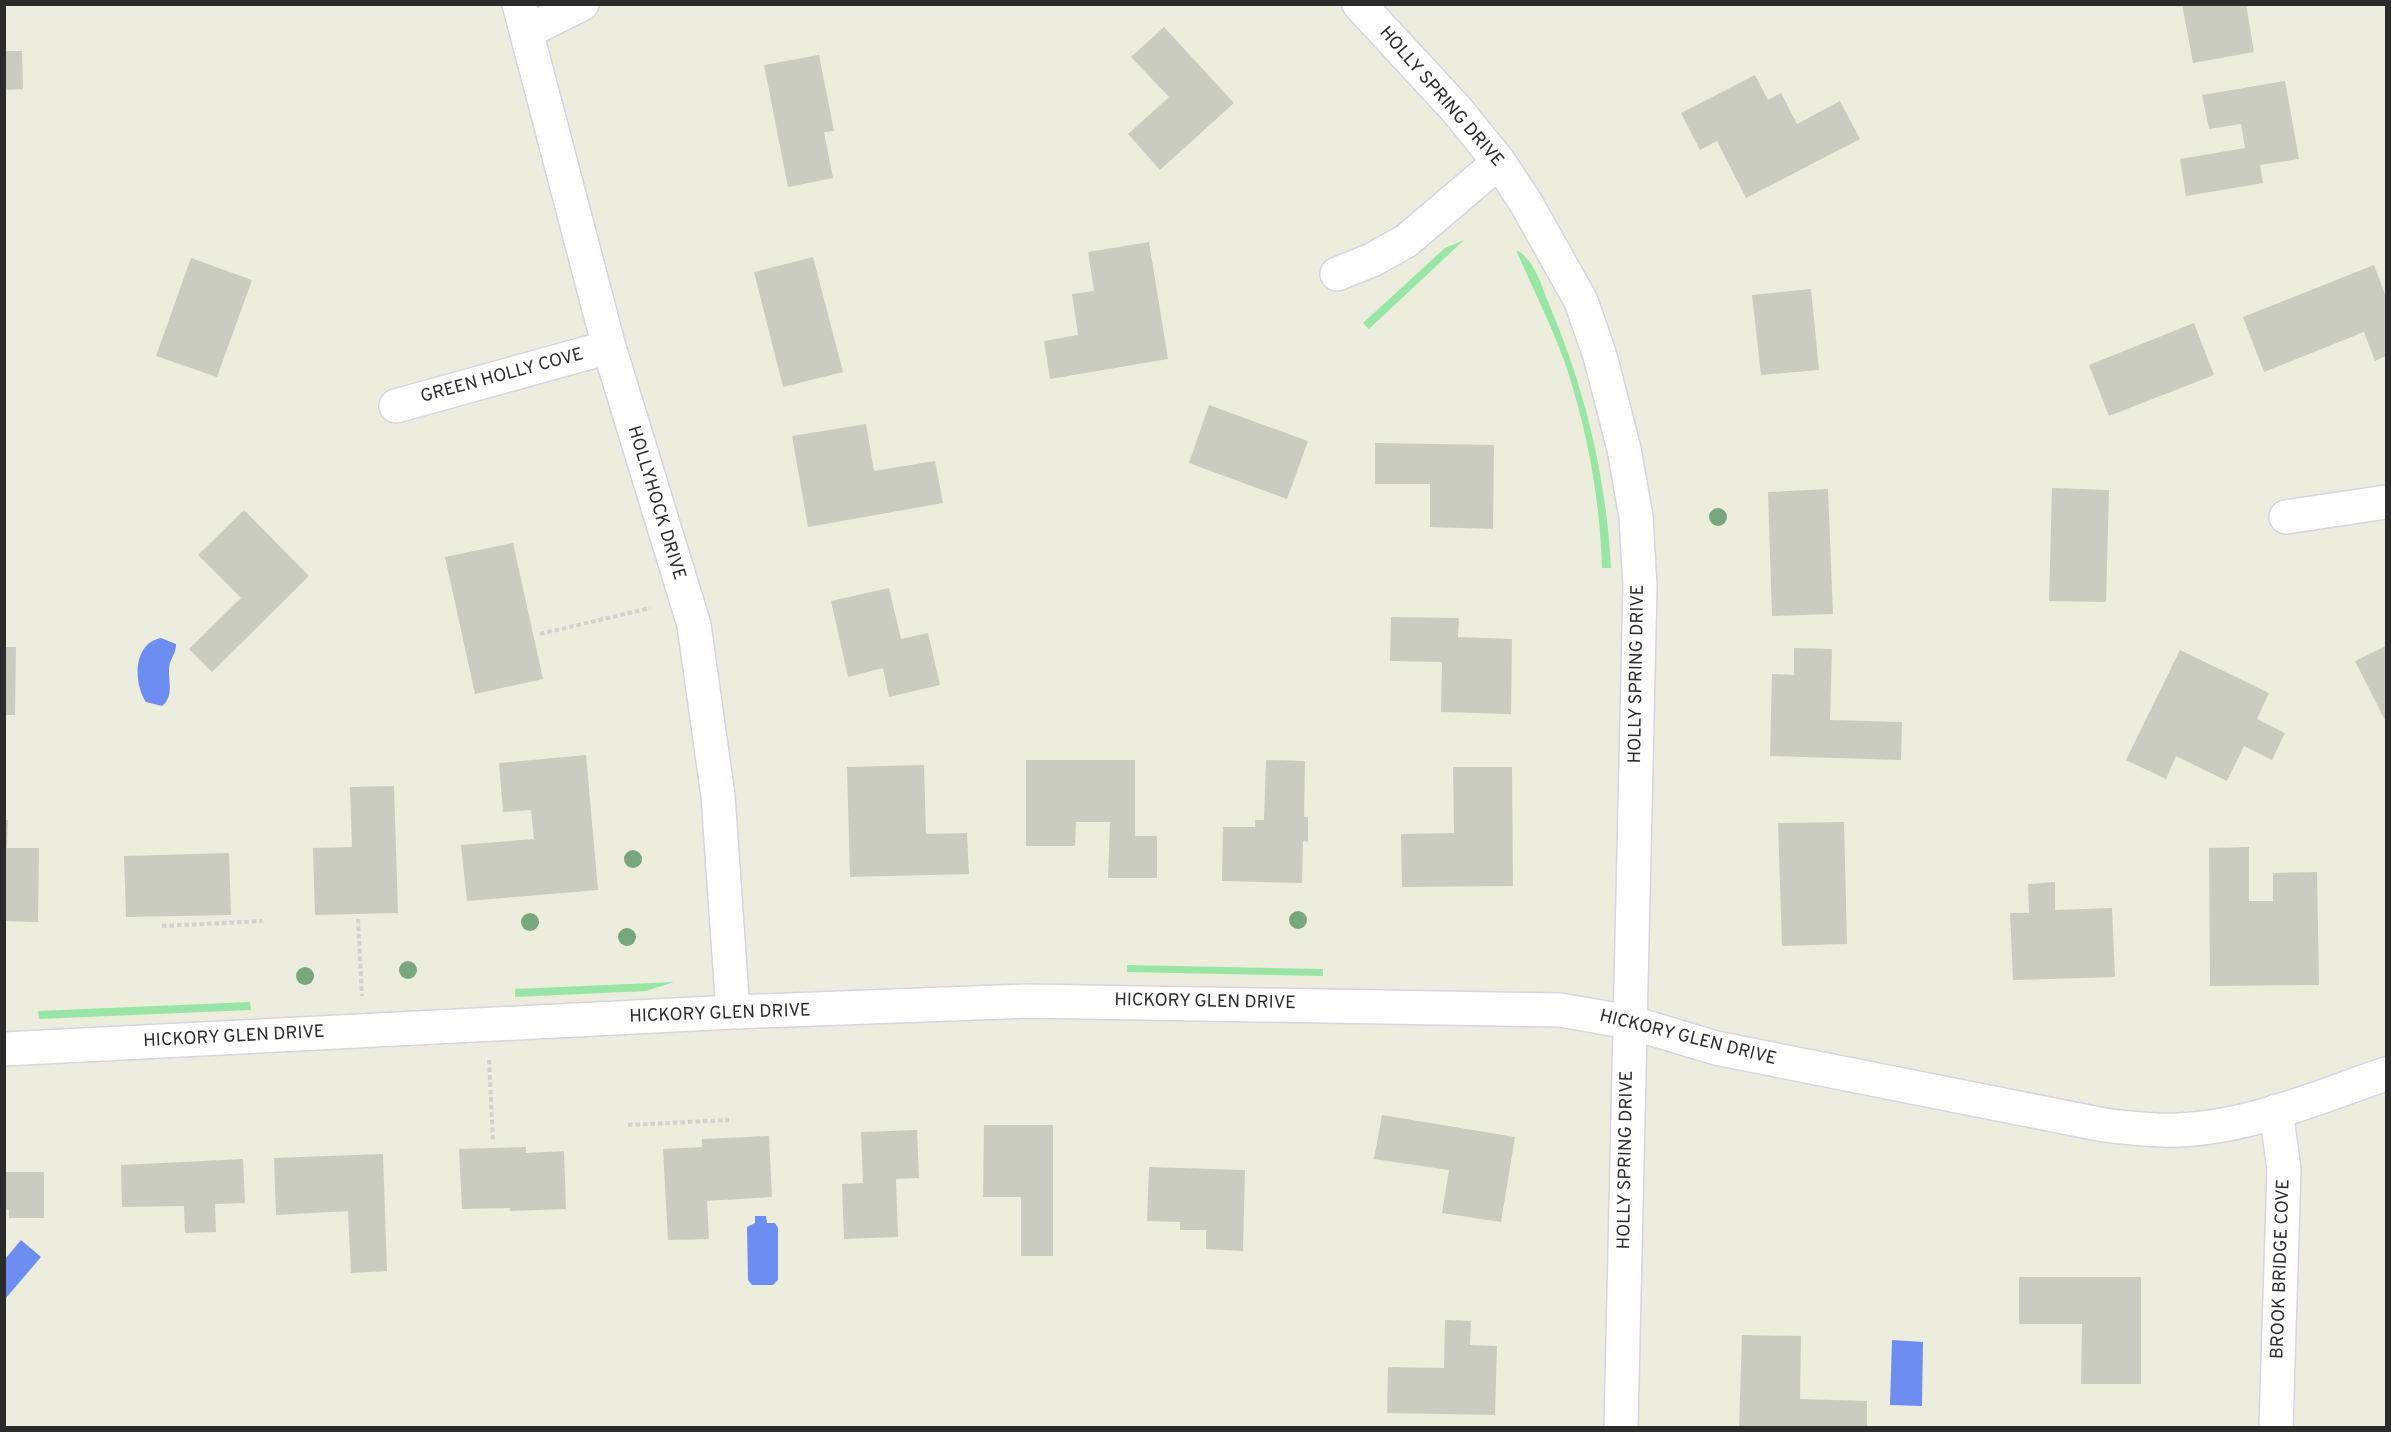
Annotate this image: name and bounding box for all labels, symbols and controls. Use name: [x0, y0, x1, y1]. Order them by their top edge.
street label: HOLLY SPRING DRIVE: [1374, 22, 1508, 172]
street label: GREEN HOLLY COVE: [418, 343, 586, 409]
street label: HOLLYHOCK DRIVE: [622, 423, 690, 583]
street label: HOLLY SPRING DRIVE: [1624, 584, 1650, 764]
street label: HICKORY GLEN DRIVE: [1114, 989, 1296, 1015]
street label: HICKORY GLEN DRIVE: [629, 999, 811, 1029]
street label: HICKORY GLEN DRIVE: [1597, 1005, 1779, 1071]
street label: HICKORY GLEN DRIVE: [143, 1021, 325, 1053]
street label: HOLLY SPRING DRIVE: [1613, 1070, 1639, 1250]
street label: BROOK BRIDGE COVE: [2266, 1179, 2296, 1359]

